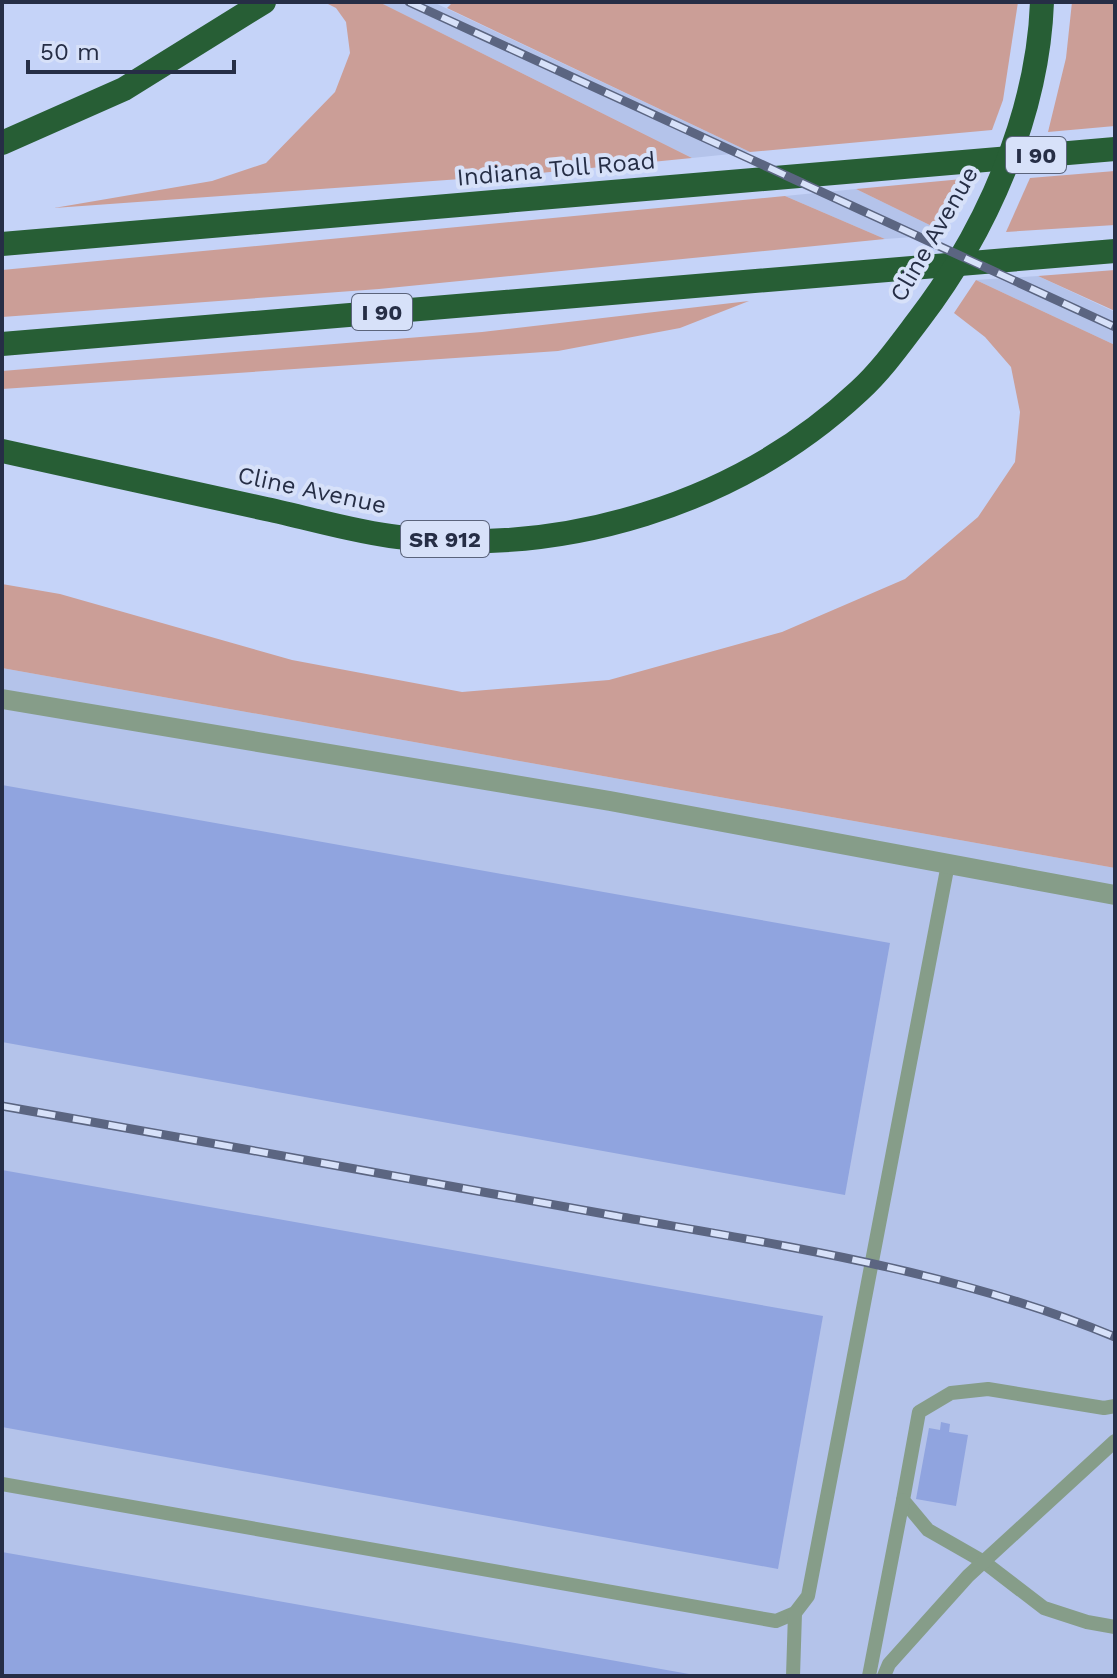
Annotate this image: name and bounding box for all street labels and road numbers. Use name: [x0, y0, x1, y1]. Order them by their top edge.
road number: I 90: [1006, 137, 1066, 173]
street label: Indiana Toll Road: [456, 146, 656, 192]
street label: Cline Avenue: [884, 162, 984, 306]
road number: I 90: [352, 294, 412, 330]
street label: Cline Avenue: [235, 461, 389, 519]
road number: SR 912: [401, 521, 489, 557]

